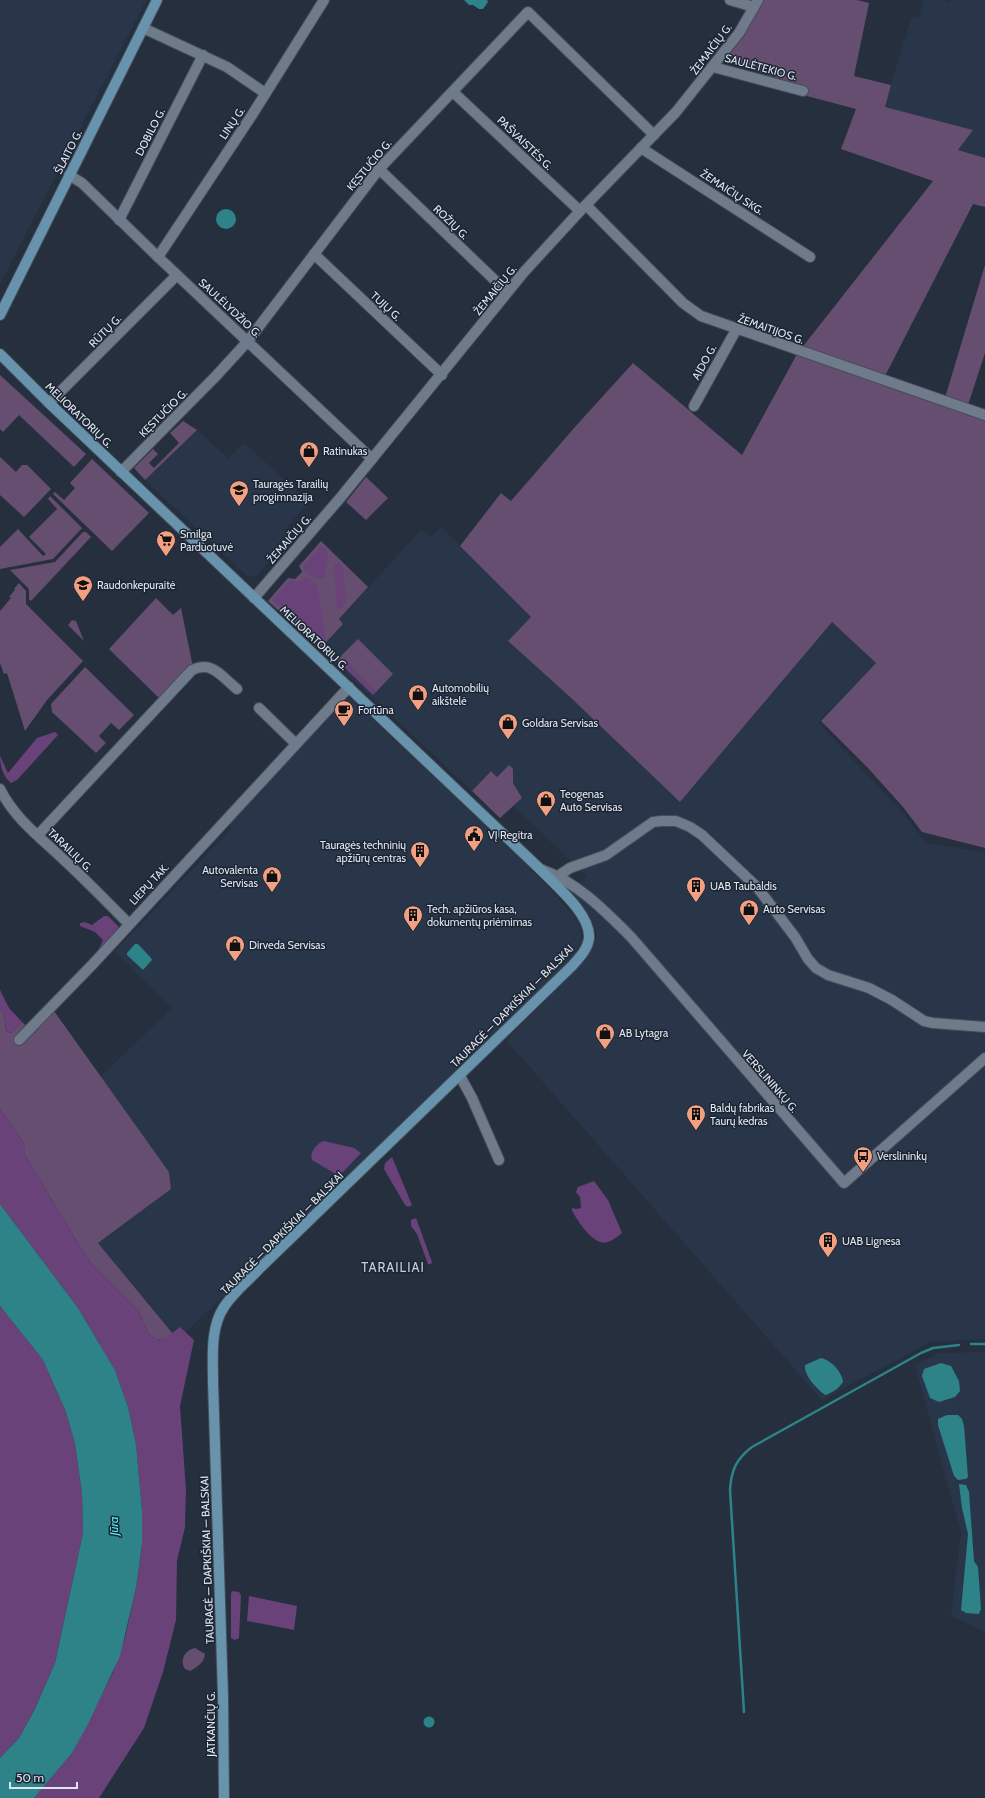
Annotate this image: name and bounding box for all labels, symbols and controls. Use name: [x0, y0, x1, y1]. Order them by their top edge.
street label: ŽEMAIČIŲ G.: [687, 21, 735, 77]
street label: SAULĖTEKIO G.: [723, 51, 799, 83]
street label: LINŲ G.: [216, 104, 248, 142]
street label: DOBILO G.: [132, 106, 168, 158]
street label: PAŠVAISTĖS G.: [494, 113, 556, 173]
street label: ŠLAITO G.: [51, 128, 85, 176]
street label: KĘSTUČIO G.: [343, 136, 395, 194]
street label: ŽEMAIČIŲ SKG.: [698, 166, 766, 218]
street label: ROŽIŲ G.: [430, 202, 472, 242]
street label: ŽEMAIČIŲ G.: [471, 262, 519, 318]
street label: SAULĖLYDŽIO G.: [196, 275, 264, 341]
street label: TUJŲ G.: [368, 288, 404, 324]
street label: ŽEMAITIJOS G.: [736, 311, 806, 347]
street label: RŪTŲ G.: [86, 312, 124, 350]
street label: AIDO G.: [689, 342, 719, 382]
street label: MELIORATORIŲ G.: [42, 379, 116, 451]
street label: KĘSTUČIO G.: [136, 386, 190, 440]
shop icon: Ratinukas: [298, 440, 320, 468]
place label: Ratinukas: [323, 444, 368, 458]
place label: Tauragės Tarailių progimnazija: [253, 477, 328, 504]
school or university icon: Tauragės Tarailių progimnazija: [228, 479, 250, 507]
street label: ŽEMAIČIŲ G.: [264, 512, 314, 566]
place label: Smilga Parduotuvė: [180, 527, 233, 554]
supermarket icon: Smilga Parduotuvė: [155, 529, 177, 557]
school or university icon: Raudonkepuraitė: [72, 574, 94, 602]
place label: Raudonkepuraitė: [97, 578, 176, 592]
street label: MELIORATORIŲ G.: [277, 603, 351, 673]
place label: Automobilių aikštelė: [432, 681, 489, 708]
shop icon: Automobilių aikštelė: [407, 683, 429, 711]
cafe icon: Fortūna: [333, 699, 355, 727]
place label: Fortūna: [358, 703, 394, 717]
shop icon: Goldara Servisas: [497, 712, 519, 740]
place label: Goldara Servisas: [522, 716, 599, 730]
place label: Teogenas Auto Servisas: [560, 787, 623, 814]
shop icon: Teogenas Auto Servisas: [535, 789, 557, 817]
public building icon: VĮ Regitra: [463, 824, 485, 852]
street label: TARAILIŲ G.: [45, 825, 95, 875]
place label: VĮ Regitra: [488, 828, 533, 842]
place label: Tauragės techninių apžiūrų centras: [320, 838, 406, 865]
building icon: Tauragės techninių apžiūrų centras: [409, 840, 431, 868]
street label: LIEPŲ TAK.: [126, 860, 172, 908]
place label: Autovalenta Servisas: [202, 863, 259, 890]
shop icon: Autovalenta Servisas: [261, 865, 283, 893]
building icon: UAB Taubaldis: [685, 875, 707, 903]
place label: UAB Taubaldis: [710, 879, 777, 893]
shop icon: Auto Servisas: [738, 898, 760, 926]
place label: Tech. apžiūros kasa, dokumentų priėmimas: [427, 902, 533, 929]
place label: Auto Servisas: [763, 902, 826, 916]
building icon: Tech. apžiūros kasa, dokumentų priėmimas: [402, 904, 424, 932]
shop icon: Dirveda Servisas: [224, 934, 246, 962]
place label: Dirveda Servisas: [249, 938, 326, 952]
street label: TAURAGĖ — DAPKIŠKIAI — BALSKAI: [448, 942, 576, 1070]
shop icon: AB Lytagra: [594, 1022, 616, 1050]
place label: AB Lytagra: [619, 1026, 669, 1040]
street label: VERSLININKŲ G.: [739, 1047, 801, 1115]
place label: Baldų fabrikas Taurų kedras: [710, 1101, 775, 1128]
building icon: Baldų fabrikas Taurų kedras: [685, 1103, 707, 1131]
bus stop icon: Verslininkų: [852, 1145, 874, 1173]
place label: Verslininkų: [877, 1149, 927, 1163]
street label: TAURAGĖ — DAPKIŠKIAI — BALSKAI: [218, 1169, 346, 1297]
building icon: UAB Lignesa: [817, 1230, 839, 1258]
place label: UAB Lignesa: [842, 1234, 901, 1248]
district label: TARAILIAI: [361, 1259, 425, 1275]
street label: TAURAGĖ — DAPKIŠKIAI — BALSKAI: [197, 1476, 217, 1644]
water label: Jūra: [106, 1516, 121, 1537]
street label: JATKANČIŲ G.: [204, 1691, 218, 1758]
scale bar: [10, 1764, 77, 1790]
text: 50 m: [16, 1770, 44, 1785]

